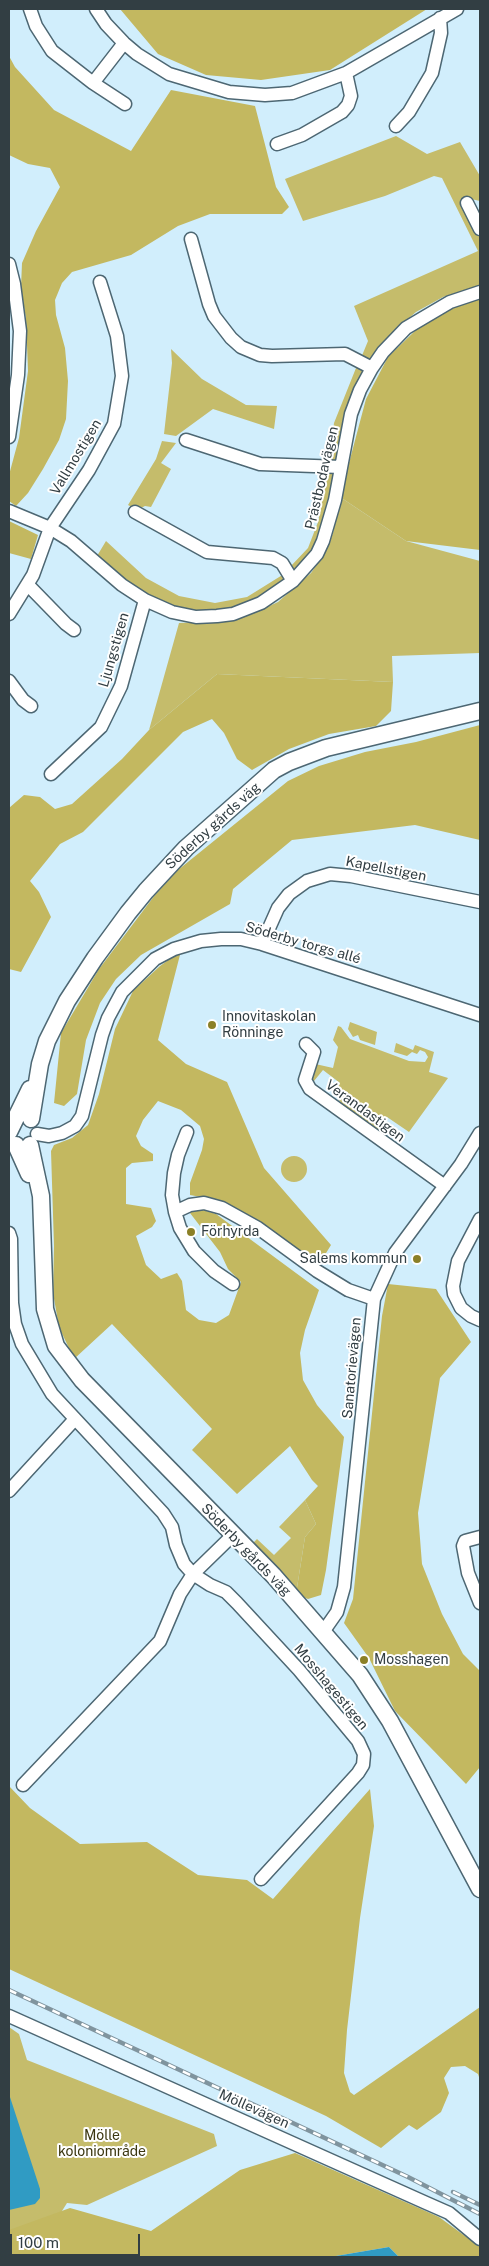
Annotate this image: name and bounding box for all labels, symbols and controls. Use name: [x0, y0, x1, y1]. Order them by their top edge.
street label: Vallmostigen: [47, 416, 105, 498]
street label: Prästbodavägen: [302, 425, 342, 531]
street label: Ljungstigen: [95, 611, 133, 689]
street label: Söderby gårds väg: [162, 779, 264, 873]
street label: Kapellstigen: [344, 853, 428, 885]
street label: Söderby torgs allé: [243, 919, 363, 967]
place label: Innovitaskolan Rönninge: [222, 1009, 316, 1042]
marker: Innovitaskolan Rönninge: [206, 1019, 218, 1031]
street label: Verandastigen: [322, 1077, 408, 1145]
place label: Förhyrda: [201, 1224, 259, 1240]
marker: Förhyrda: [185, 1226, 197, 1238]
place label: Salems kommun: [300, 1251, 407, 1267]
marker: Salems kommun: [411, 1253, 423, 1265]
street label: Sanatorievägen: [339, 1317, 365, 1419]
street label: Söderby gårds väg: [198, 1500, 294, 1600]
street label: Mosshagestigen: [290, 1641, 372, 1733]
place label: Mosshagen: [374, 1652, 449, 1668]
marker: Mosshagen: [358, 1654, 370, 1666]
street label: Möllevägen: [216, 2086, 292, 2132]
park label: Mölle koloniområde: [58, 2128, 146, 2160]
scale bar: [12, 2224, 142, 2256]
text: 100 m: [18, 2234, 59, 2251]

